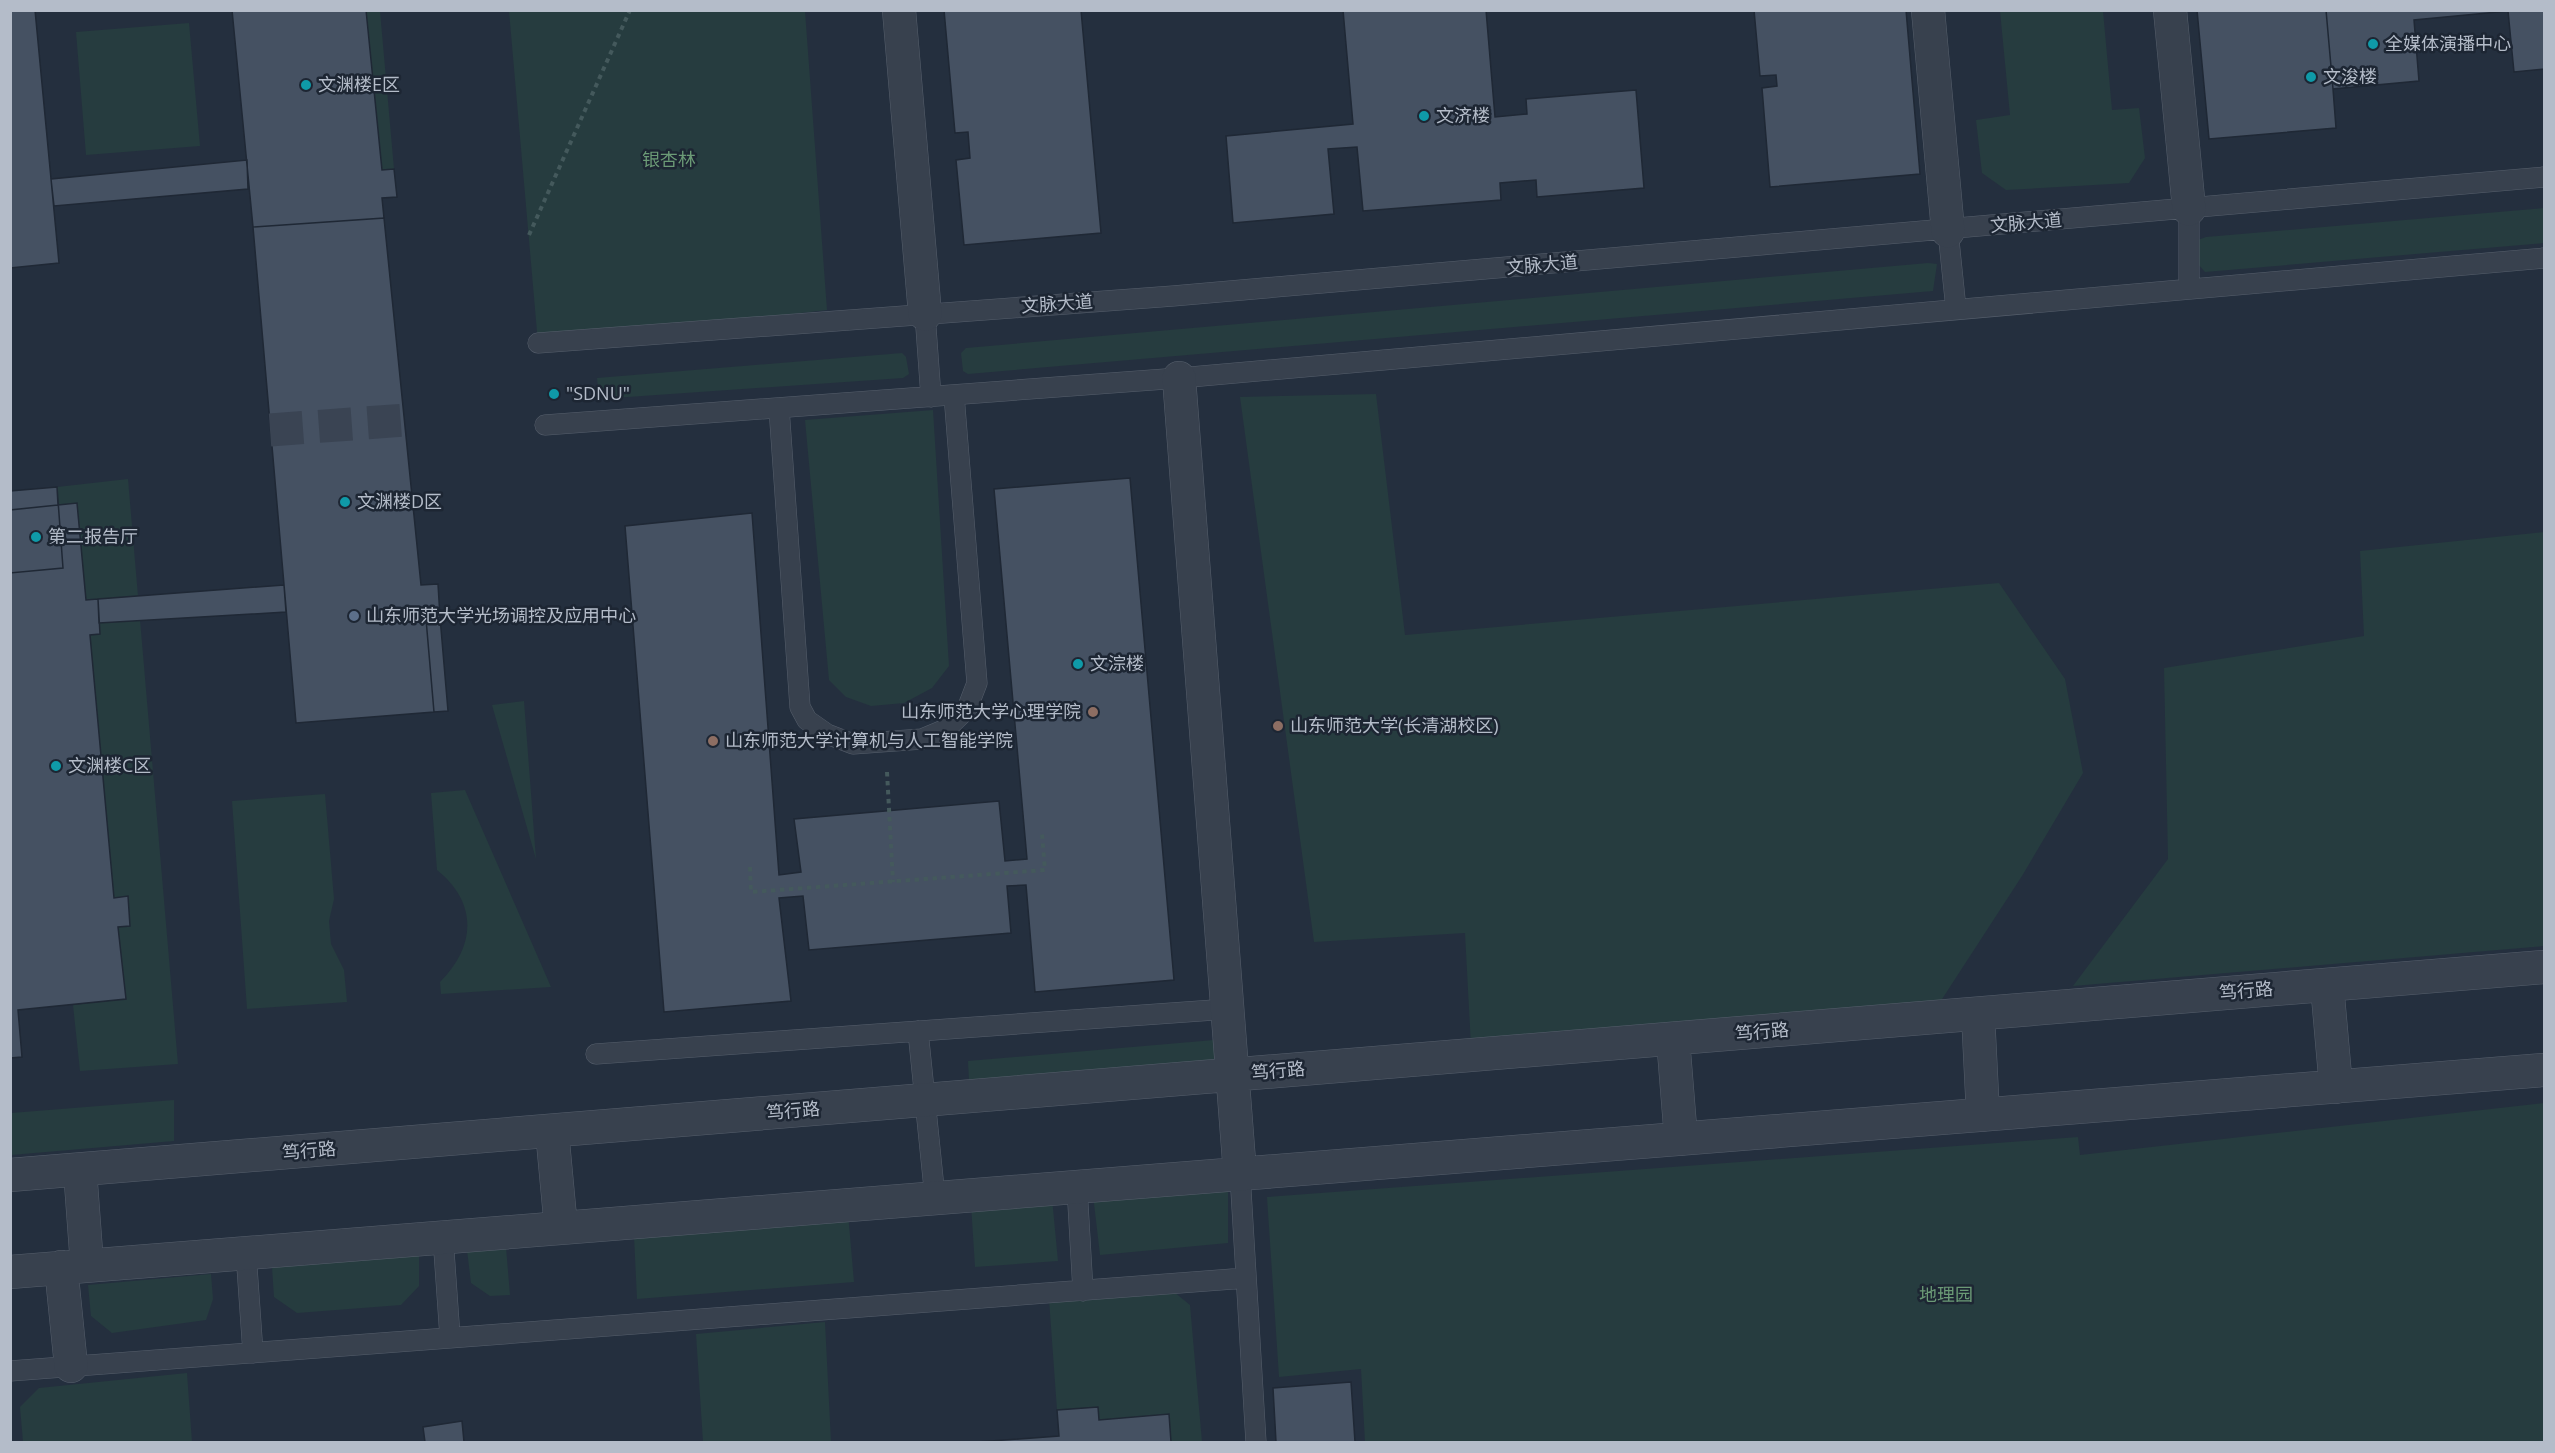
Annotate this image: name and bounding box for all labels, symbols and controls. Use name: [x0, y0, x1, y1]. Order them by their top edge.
place label: 全媒体演播中心: [2385, 31, 2511, 55]
marker: 全媒体演播中心: [2366, 37, 2380, 51]
place label: 文浚楼: [2323, 64, 2377, 88]
marker: 文浚楼: [2304, 70, 2318, 84]
place label: 文渊楼E区: [318, 72, 400, 96]
marker: 文渊楼E区: [299, 78, 313, 92]
place label: 文济楼: [1436, 103, 1490, 127]
marker: 文济楼: [1417, 109, 1431, 123]
park label: 银杏林: [642, 147, 696, 171]
street label: 文脉大道: [1989, 207, 2063, 237]
street label: 文脉大道: [1505, 249, 1579, 279]
street label: 文脉大道: [1020, 289, 1094, 317]
place label: "SDNU": [566, 381, 630, 405]
marker: "SDNU": [547, 387, 561, 401]
place label: 文渊楼D区: [357, 489, 442, 513]
marker: 文渊楼D区: [338, 495, 352, 509]
place label: 第二报告厅: [48, 524, 138, 548]
marker: 第二报告厅: [29, 530, 43, 544]
place label: 山东师范大学光场调控及应用中心: [366, 603, 636, 627]
marker: 山东师范大学光场调控及应用中心: [347, 609, 361, 623]
place label: 文淙楼: [1090, 651, 1144, 675]
marker: 文淙楼: [1071, 657, 1085, 671]
place label: 山东师范大学心理学院: [901, 699, 1081, 723]
marker: 山东师范大学心理学院: [1086, 705, 1100, 719]
place label: 山东师范大学(长清湖校区): [1290, 713, 1499, 737]
marker: 山东师范大学(长清湖校区): [1271, 719, 1285, 733]
place label: 山东师范大学计算机与人工智能学院: [725, 728, 1013, 752]
marker: 山东师范大学计算机与人工智能学院: [706, 734, 720, 748]
place label: 文渊楼C区: [68, 753, 151, 777]
marker: 文渊楼C区: [49, 759, 63, 773]
street label: 笃行路: [2218, 976, 2274, 1004]
street label: 笃行路: [1734, 1017, 1790, 1045]
street label: 笃行路: [1250, 1056, 1306, 1084]
street label: 笃行路: [765, 1096, 821, 1124]
street label: 笃行路: [281, 1136, 337, 1164]
park label: 地理园: [1919, 1282, 1973, 1306]

